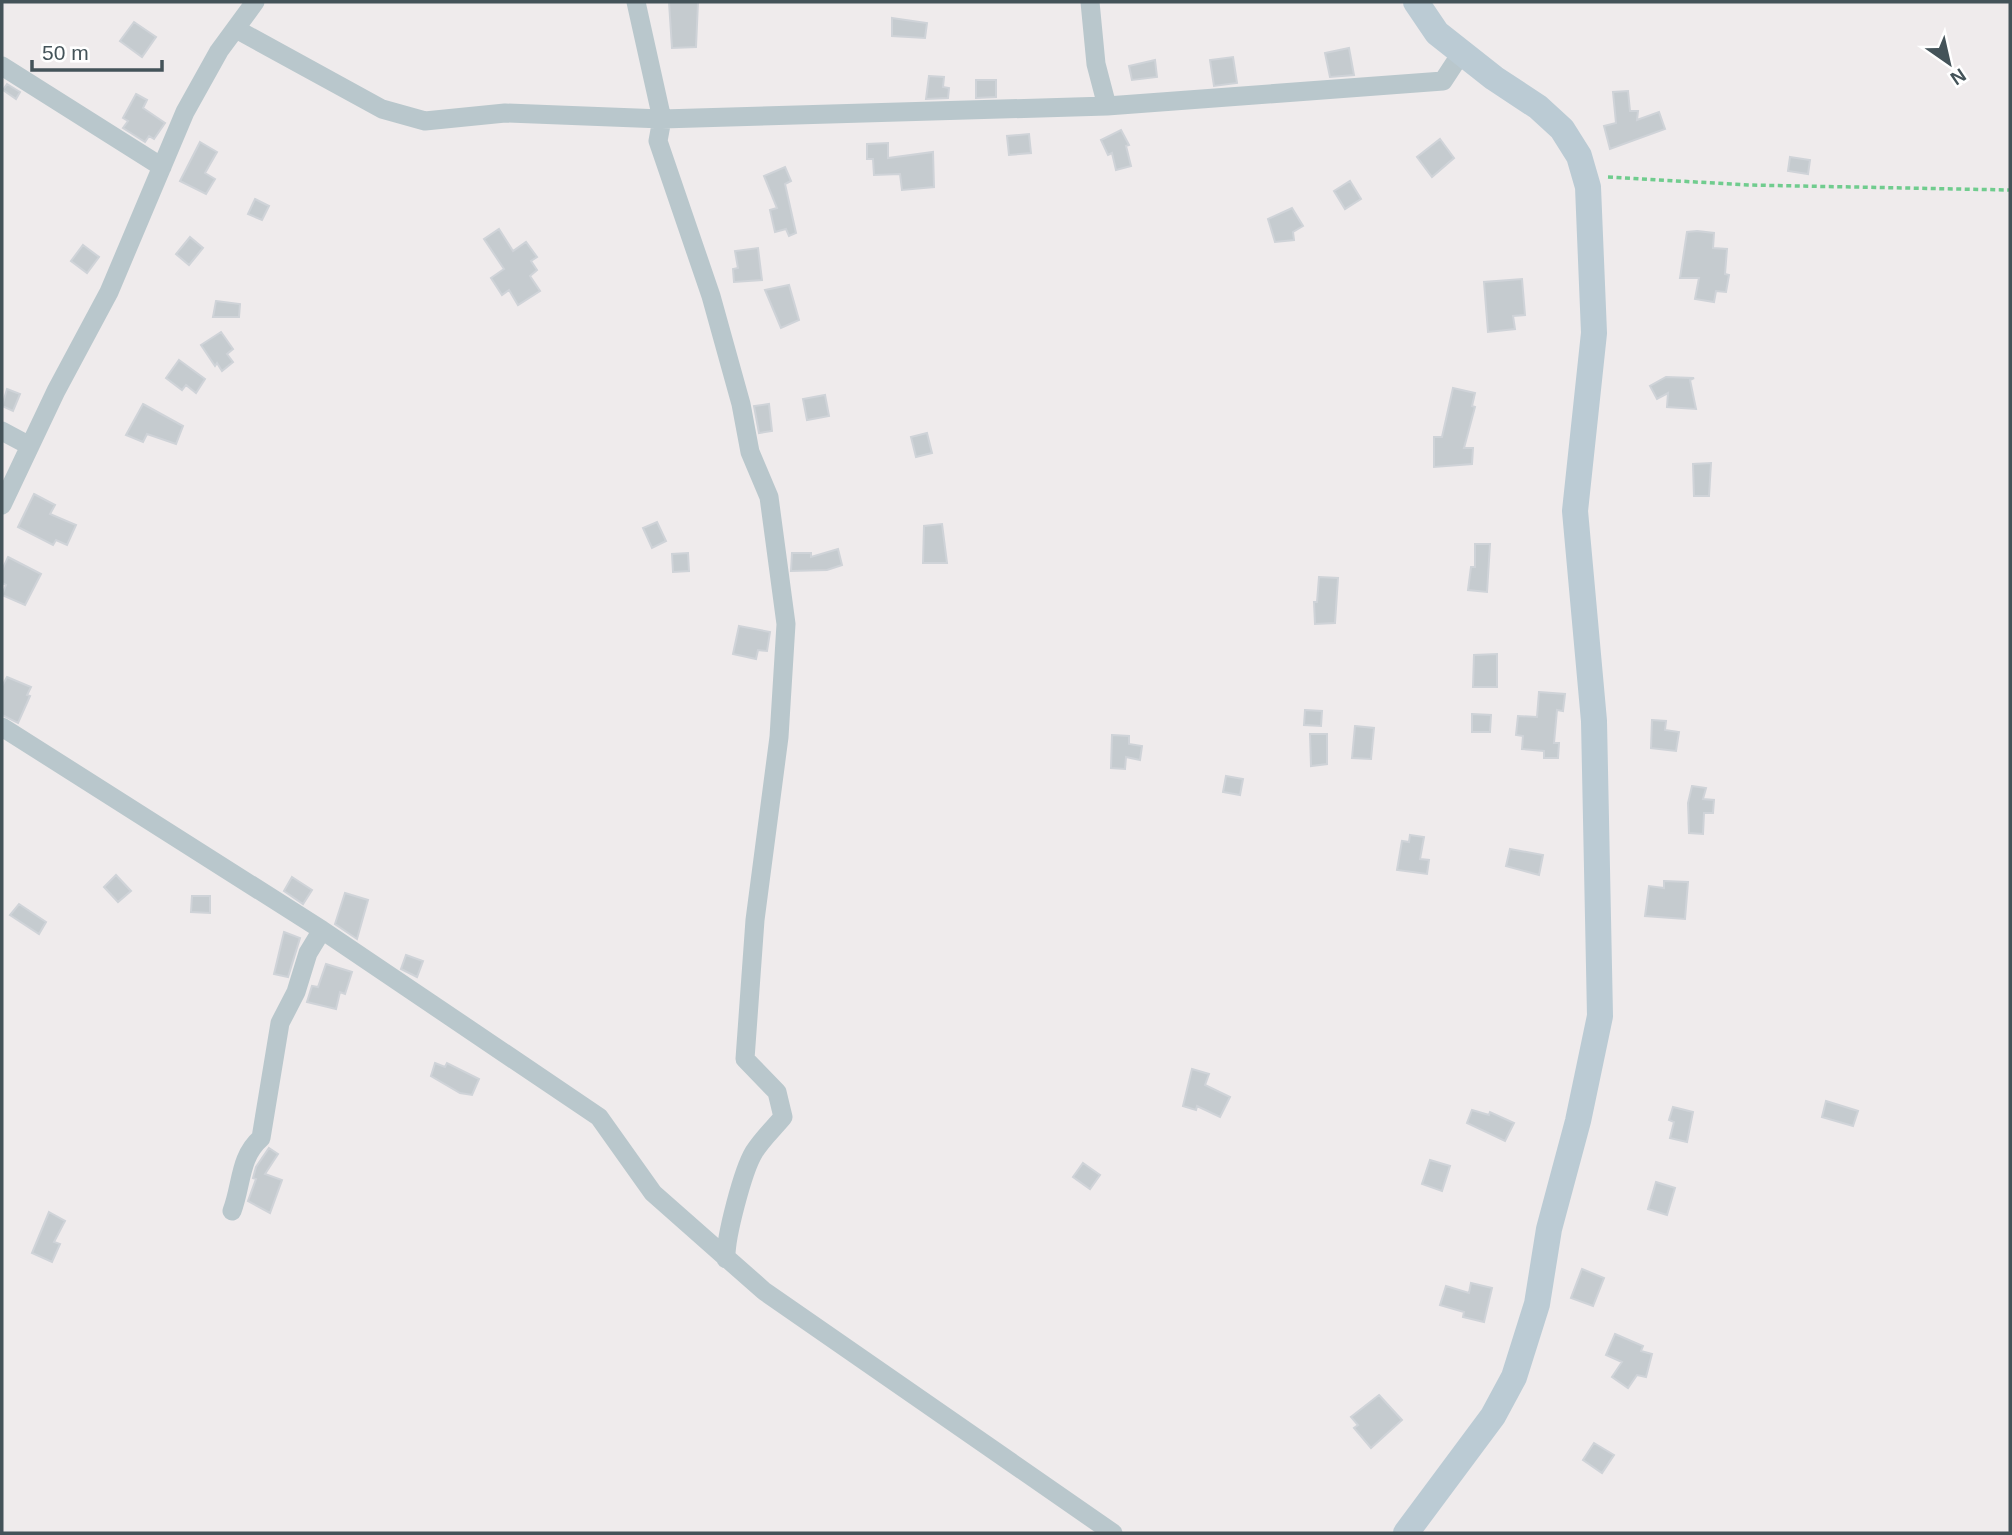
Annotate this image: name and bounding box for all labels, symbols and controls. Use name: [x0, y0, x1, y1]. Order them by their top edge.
scale bar: [32, 28, 161, 72]
north arrow: [1914, 28, 1984, 98]
text: 50 m: [42, 41, 89, 64]
text: N: [1947, 64, 1970, 89]

